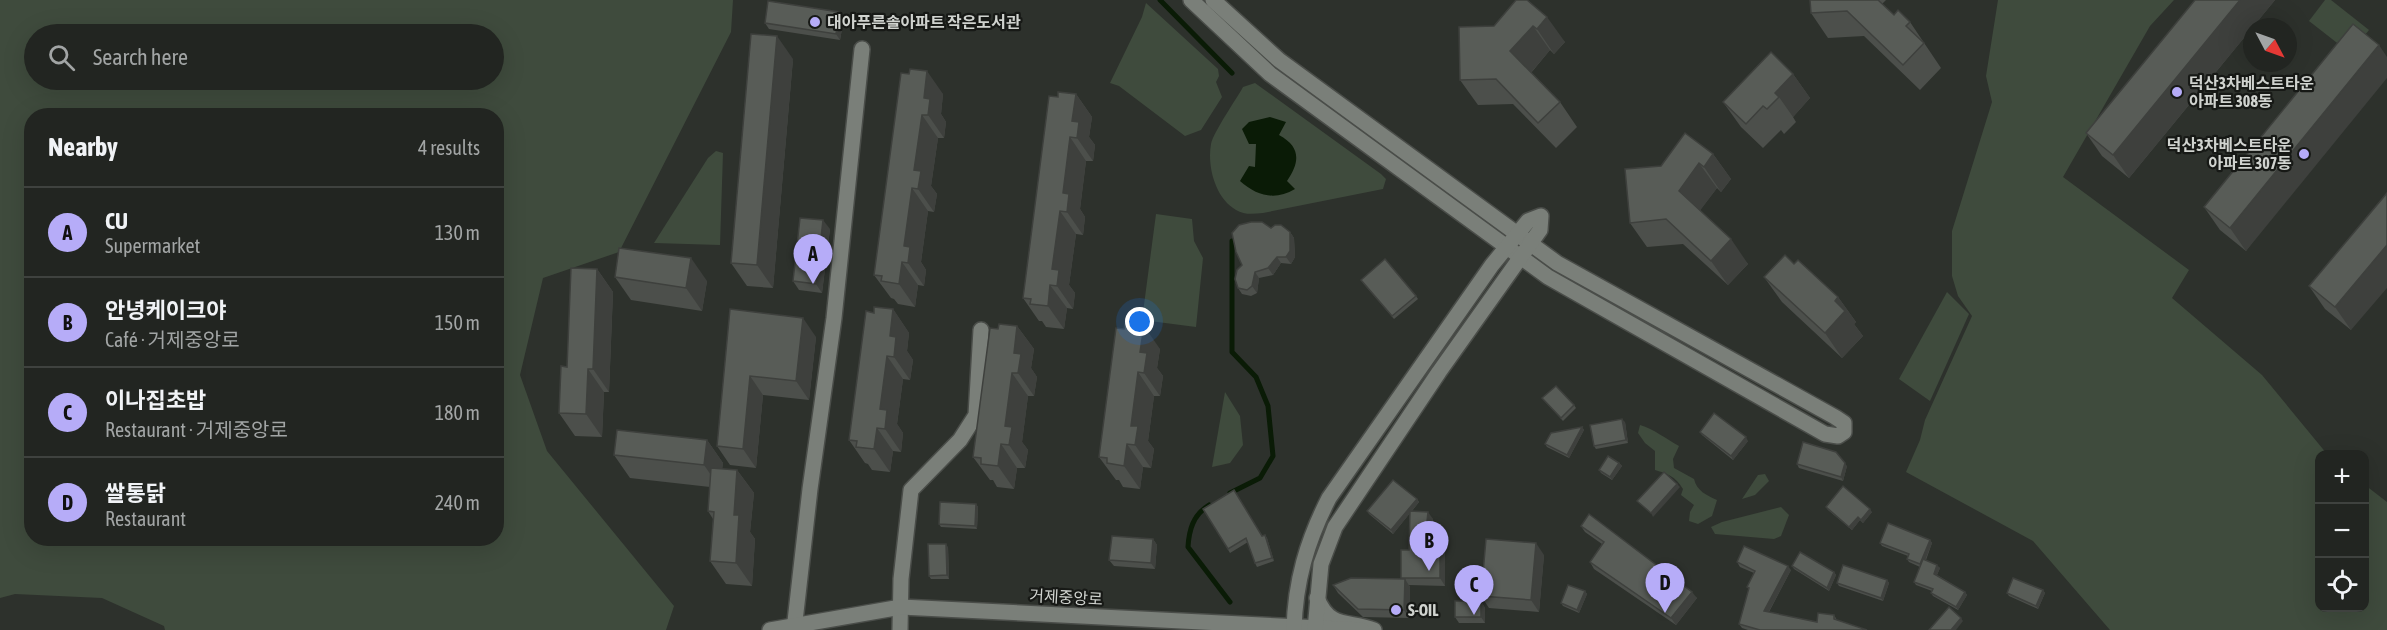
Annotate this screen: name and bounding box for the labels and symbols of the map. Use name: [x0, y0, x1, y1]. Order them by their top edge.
place label: 대아푸른솔아파트 작은도서관: [827, 13, 1021, 31]
marker: 대아푸른솔아파트 작은도서관: [808, 15, 822, 29]
north arrow: [2243, 18, 2297, 72]
place label: 덕산3차베스트타운 아파트 308동: [2189, 74, 2314, 110]
marker: 덕산3차베스트타운 아파트 308동: [2170, 85, 2184, 99]
place label: 덕산3차베스트타운 아파트 307동: [2167, 136, 2292, 172]
marker: 덕산3차베스트타운 아파트 307동: [2297, 147, 2311, 161]
pin: A: [794, 234, 832, 284]
your location: [1125, 307, 1154, 336]
pin: B: [1410, 522, 1448, 571]
pin: D: [1646, 564, 1684, 613]
pin: C: [1454, 566, 1494, 615]
street label: 거제중앙로: [1029, 586, 1103, 608]
place label: S-OIL: [1408, 601, 1439, 619]
marker: S-OIL: [1389, 603, 1403, 617]

